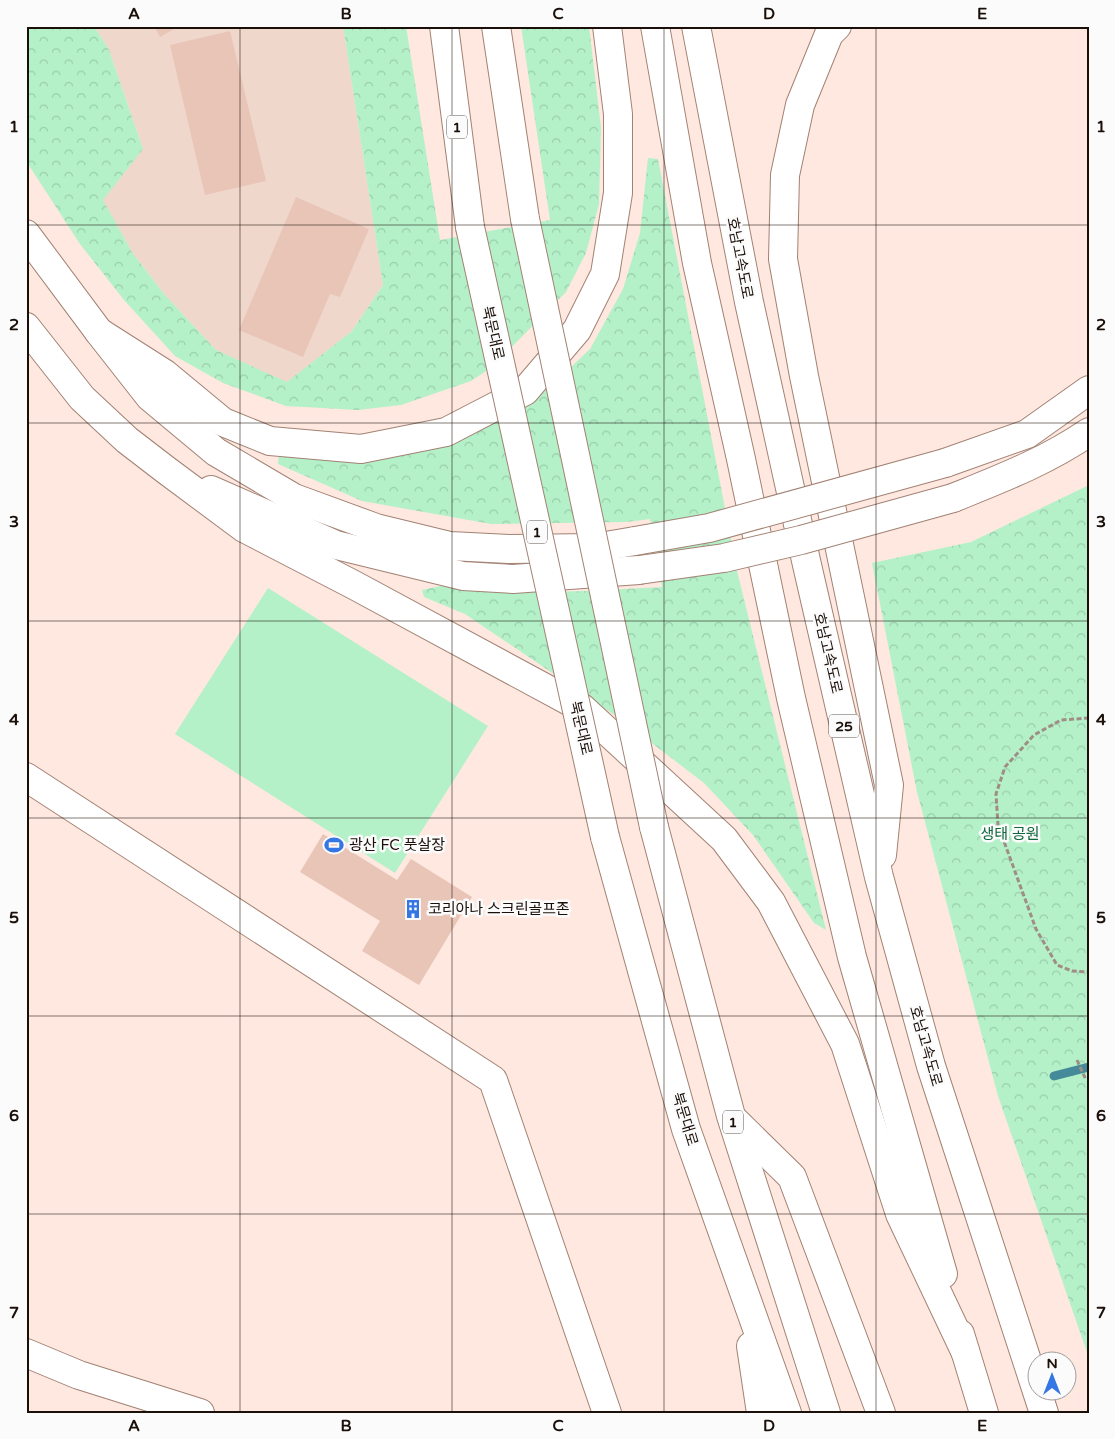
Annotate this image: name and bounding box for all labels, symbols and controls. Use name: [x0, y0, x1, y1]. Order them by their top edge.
text: A: [128, 4, 140, 24]
text: B: [340, 4, 352, 24]
text: C: [552, 4, 564, 24]
text: D: [763, 4, 775, 24]
text: E: [977, 4, 987, 24]
road number: 1: [447, 115, 467, 138]
text: 1: [9, 117, 19, 137]
text: 1: [1096, 117, 1106, 137]
street label: 호남고속도로: [723, 216, 757, 300]
street label: 북문대로: [478, 304, 508, 362]
text: 2: [9, 315, 19, 335]
text: 2: [1096, 315, 1106, 335]
text: 3: [9, 512, 19, 532]
text: 3: [1096, 512, 1106, 532]
road number: 1: [527, 520, 547, 544]
street label: 호남고속도로: [810, 611, 846, 695]
street label: 북문대로: [566, 699, 596, 757]
text: 4: [9, 710, 19, 730]
text: 4: [1096, 710, 1106, 730]
road number: 25: [829, 714, 859, 738]
park label: 생태 공원: [980, 825, 1040, 843]
sports icon: 광산 FC 풋살장: [323, 834, 345, 856]
place label: 광산 FC 풋살장: [349, 836, 445, 854]
building icon: 코리아나 스크린골프존: [402, 898, 424, 920]
place label: 코리아나 스크린골프존: [428, 900, 570, 918]
text: 5: [9, 908, 19, 928]
text: 5: [1096, 908, 1106, 928]
street label: 호남고속도로: [906, 1004, 946, 1088]
street label: 북문대로: [668, 1090, 702, 1148]
text: 6: [9, 1106, 19, 1126]
text: 6: [1096, 1106, 1106, 1126]
road number: 1: [723, 1110, 743, 1134]
text: 7: [9, 1303, 19, 1323]
text: 7: [1096, 1303, 1106, 1323]
north arrow: [1028, 1352, 1078, 1402]
text: N: [1046, 1355, 1058, 1372]
text: A: [128, 1416, 140, 1436]
text: B: [340, 1416, 352, 1436]
text: C: [552, 1416, 564, 1436]
text: D: [763, 1416, 775, 1436]
text: E: [977, 1416, 987, 1436]

